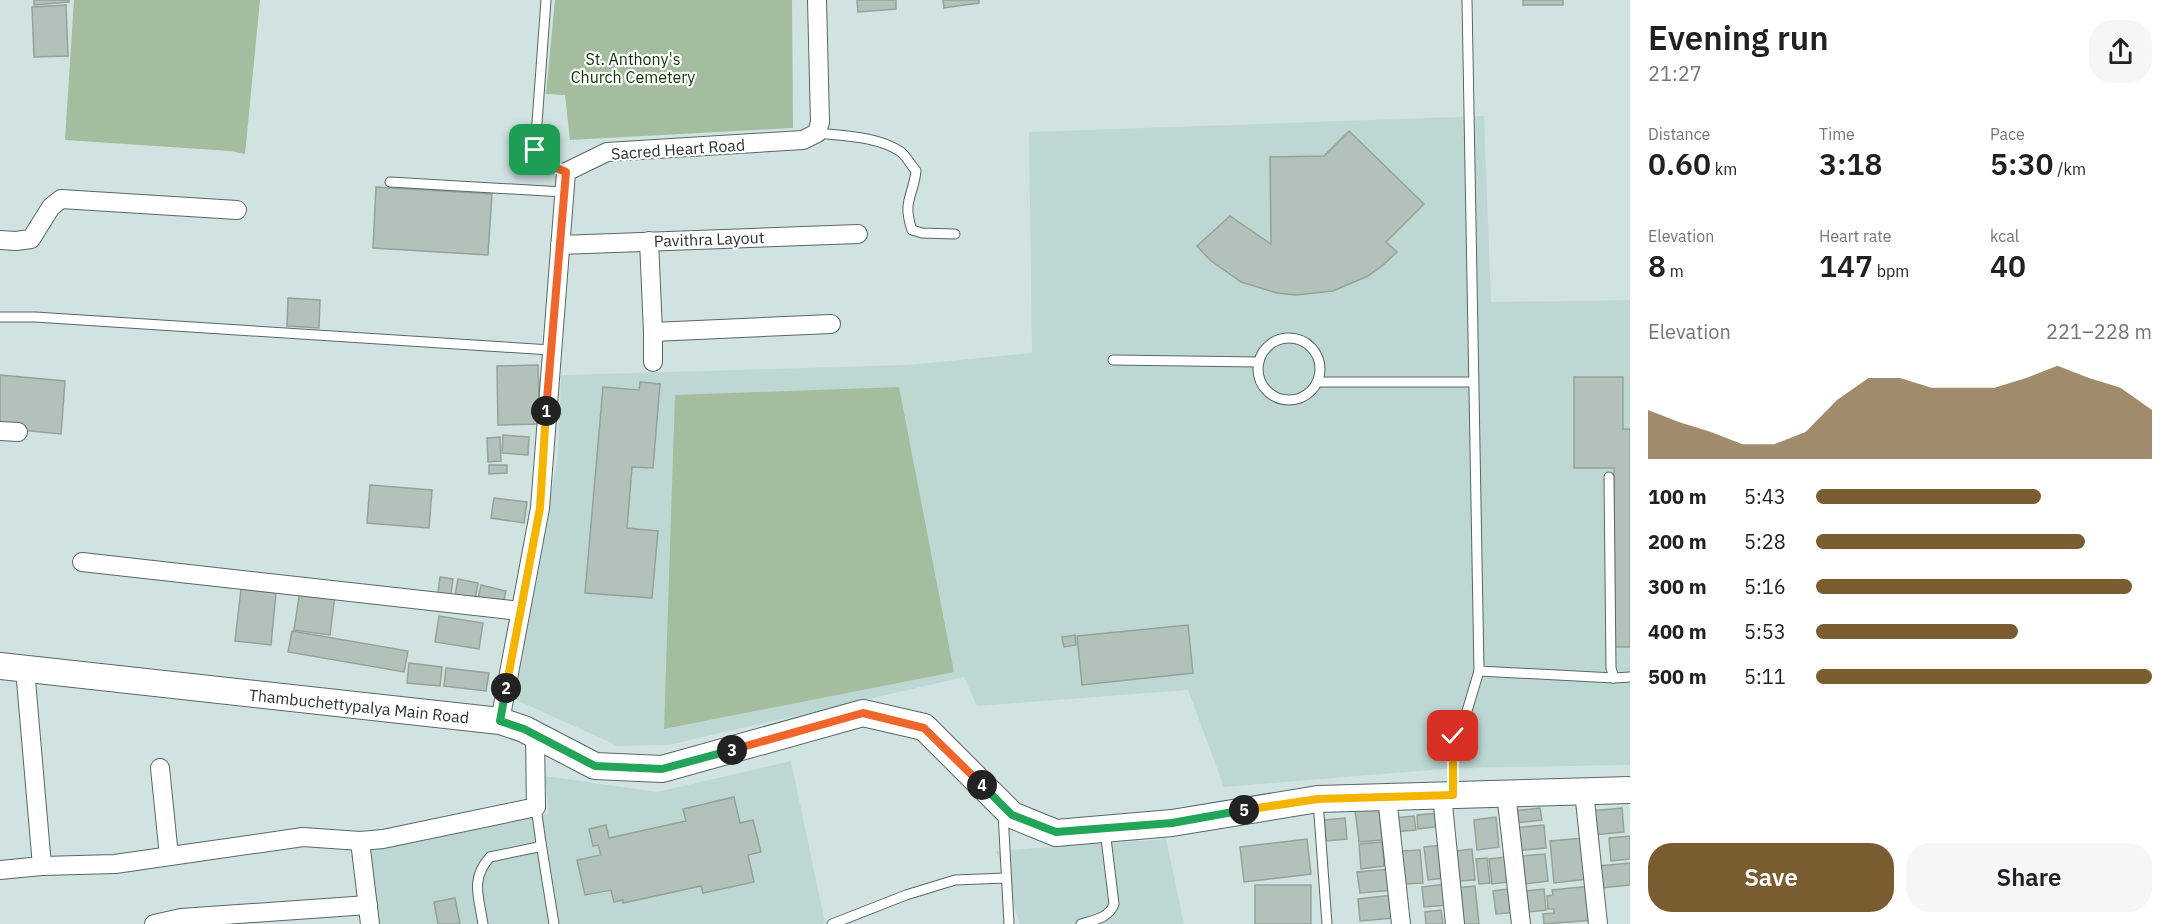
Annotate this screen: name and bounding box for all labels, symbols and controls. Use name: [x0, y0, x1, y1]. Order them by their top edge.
text: Evening run: [1648, 16, 1829, 59]
button: share: [2089, 20, 2152, 83]
park label: St. Anthony's Church Cemetery: [571, 49, 695, 87]
text: 21:27: [1648, 60, 1702, 87]
pin: [509, 124, 560, 175]
text: Distance: [1648, 124, 1710, 144]
text: Time: [1819, 124, 1855, 144]
text: Pace: [1990, 124, 2025, 144]
icon: arrive: [518, 133, 551, 166]
street label: Sacred Heart Road: [610, 134, 746, 164]
text: 0.60: [1648, 144, 1711, 183]
text: 3:18: [1819, 144, 1883, 183]
text: 5:30: [1990, 144, 2054, 183]
text: km: [1711, 159, 1737, 179]
text: /km: [2054, 159, 2086, 179]
text: Elevation: [1648, 226, 1714, 246]
text: Heart rate: [1819, 226, 1892, 246]
text: kcal: [1990, 226, 2019, 246]
street label: Pavithra Layout: [653, 227, 765, 251]
text: 8: [1648, 246, 1666, 285]
text: 147: [1819, 246, 1873, 285]
text: 40: [1990, 246, 2026, 285]
text: m: [1666, 261, 1684, 281]
text: bpm: [1873, 261, 1909, 281]
text: Elevation: [1648, 318, 1731, 345]
text: 221–228 m: [2046, 318, 2152, 345]
pin: 1: [531, 396, 561, 426]
text: 1: [541, 401, 551, 421]
text: 100 m: [1648, 483, 1707, 510]
text: 5:43: [1744, 483, 1786, 510]
text: 200 m: [1648, 528, 1707, 555]
text: 5:28: [1744, 528, 1786, 555]
text: 300 m: [1648, 573, 1707, 600]
text: 5:16: [1744, 573, 1786, 600]
text: 400 m: [1648, 618, 1707, 645]
text: 5:53: [1744, 618, 1786, 645]
text: 500 m: [1648, 663, 1707, 690]
text: 5:11: [1744, 663, 1786, 690]
pin: 2: [491, 673, 521, 703]
text: 2: [501, 678, 511, 698]
street label: Thambuchettypalya Main Road: [248, 684, 470, 728]
pin: [1427, 710, 1478, 761]
icon: check: [1436, 719, 1469, 752]
pin: 3: [717, 735, 747, 765]
text: 3: [727, 740, 737, 760]
pin: 4: [967, 770, 997, 800]
text: 4: [977, 775, 987, 795]
pin: 5: [1229, 795, 1259, 825]
text: 5: [1239, 800, 1249, 820]
button: Save: [1648, 843, 1894, 912]
button: Share: [1906, 843, 2152, 912]

